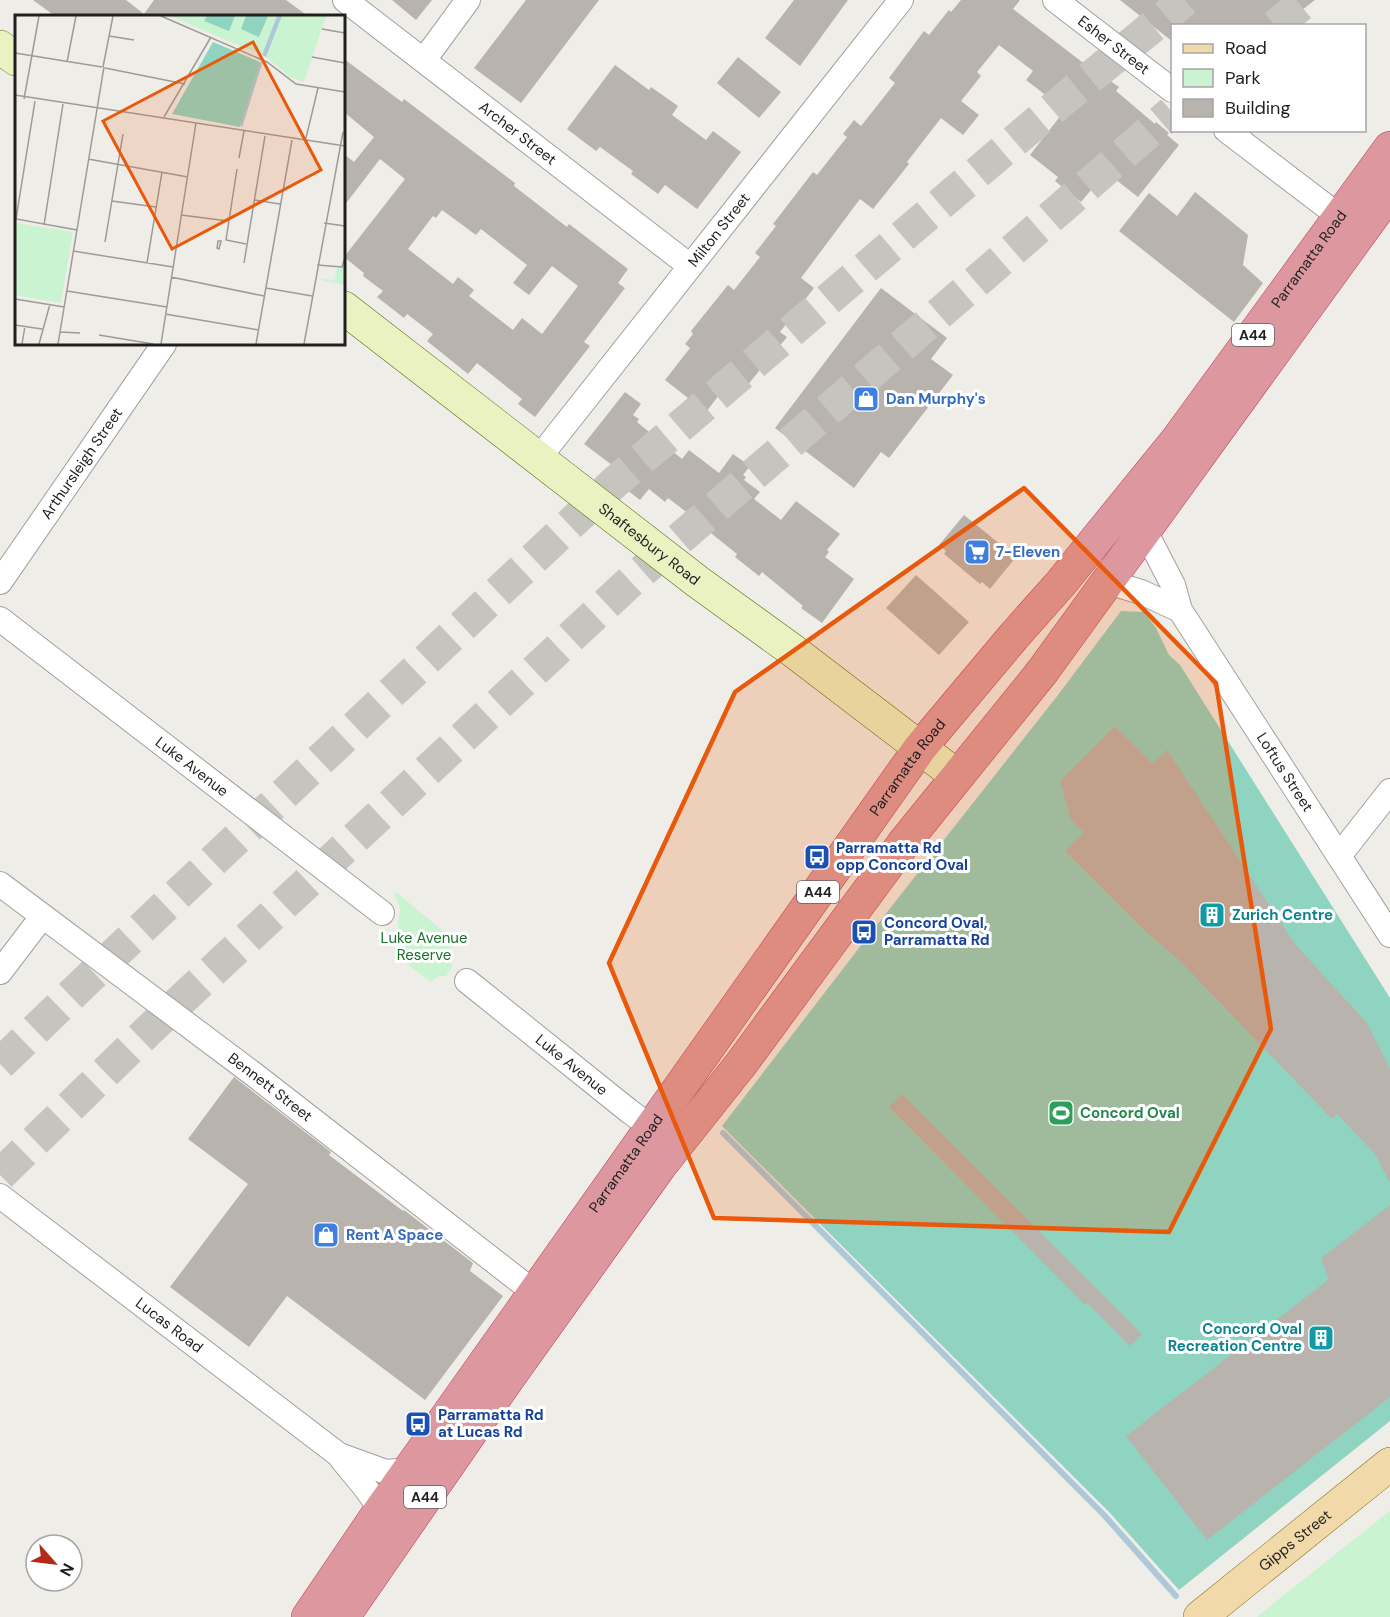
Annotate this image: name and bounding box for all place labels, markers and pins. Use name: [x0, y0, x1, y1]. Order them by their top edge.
shop icon: Dan Murphy's: [851, 384, 881, 414]
place label: Dan Murphy's: [886, 389, 986, 409]
supermarket icon: 7-Eleven: [962, 537, 992, 567]
place label: 7-Eleven: [996, 542, 1060, 562]
place label: Parramatta Rd opp Concord Oval: [836, 838, 968, 875]
bus stop icon: Parramatta Rd opp Concord Oval: [802, 842, 832, 872]
building icon: Zurich Centre: [1197, 900, 1227, 930]
place label: Zurich Centre: [1232, 905, 1333, 925]
place label: Concord Oval, Parramatta Rd: [884, 913, 990, 950]
bus stop icon: Concord Oval, Parramatta Rd: [849, 917, 879, 947]
sports icon: Concord Oval: [1046, 1098, 1076, 1128]
place label: Concord Oval: [1080, 1103, 1180, 1123]
shop icon: Rent A Space: [311, 1220, 341, 1250]
place label: Rent A Space: [346, 1225, 443, 1245]
place label: Concord Oval Recreation Centre: [1168, 1319, 1302, 1356]
building icon: Concord Oval Recreation Centre: [1306, 1323, 1336, 1353]
place label: Parramatta Rd at Lucas Rd: [438, 1405, 544, 1442]
bus stop icon: Parramatta Rd at Lucas Rd: [403, 1409, 433, 1439]

